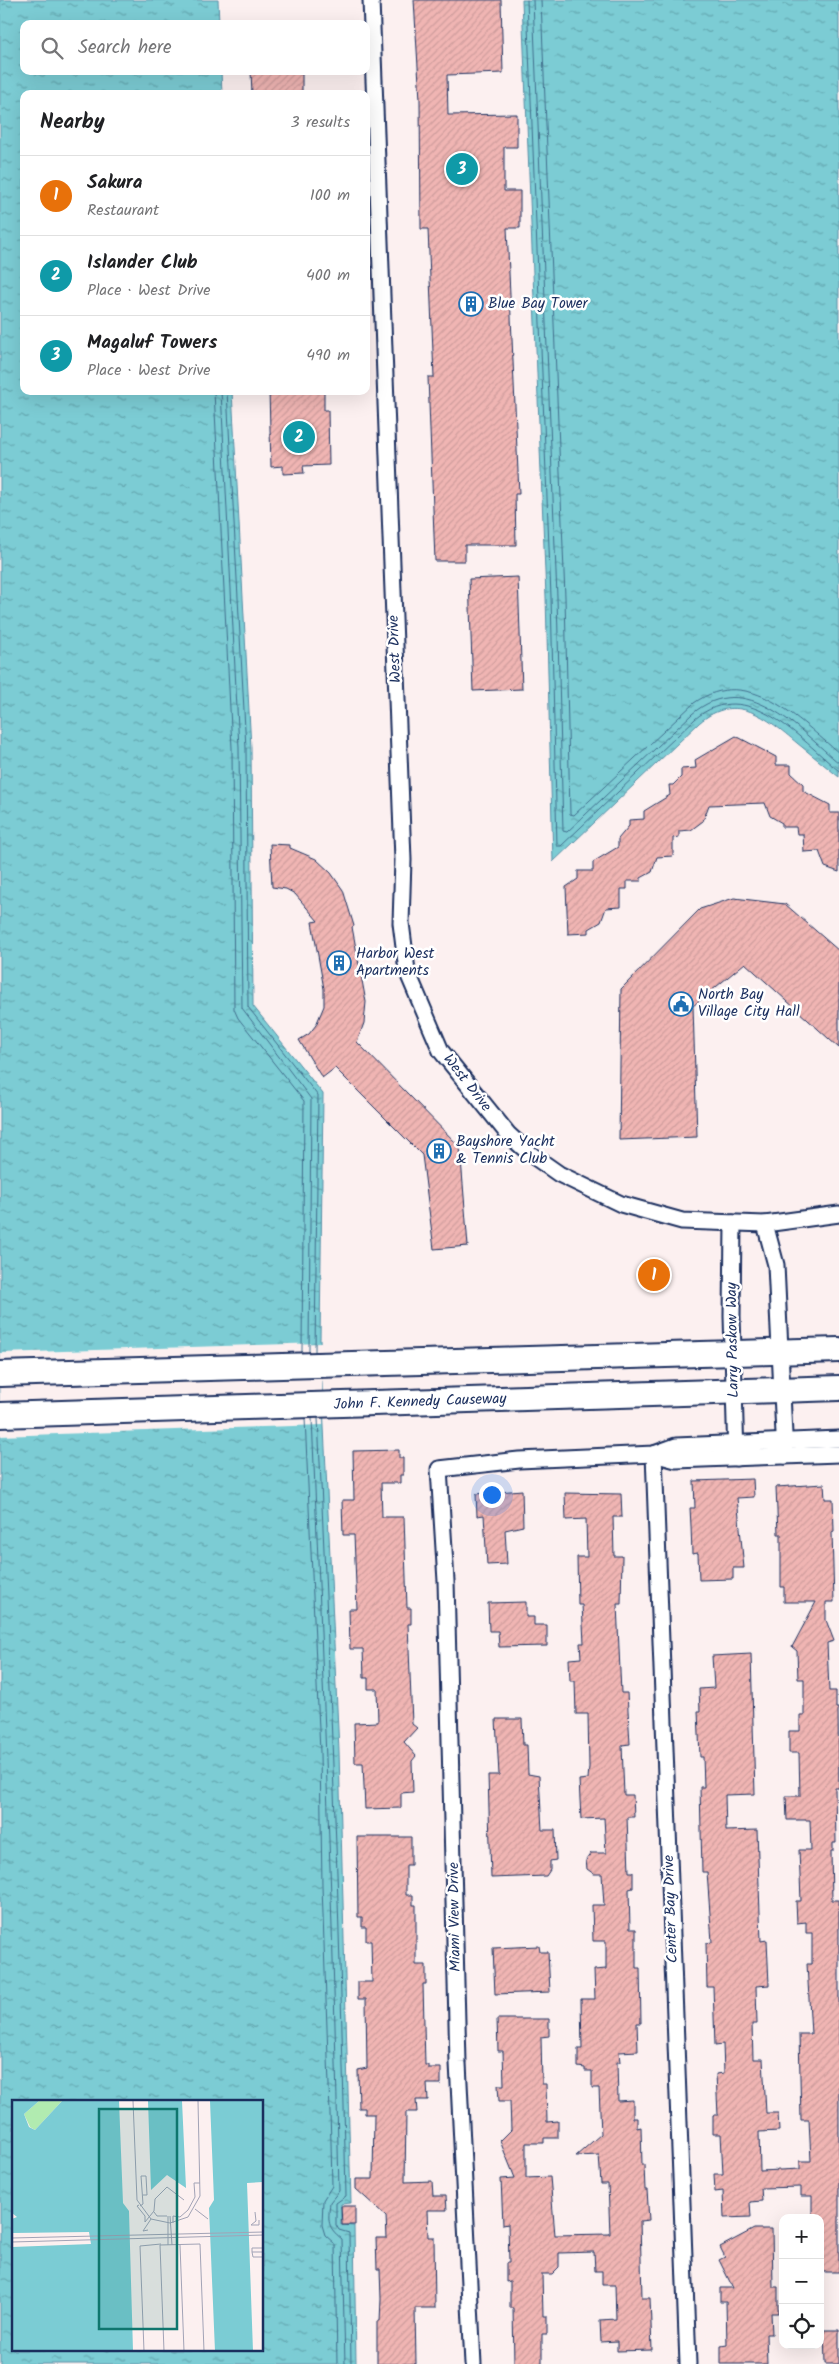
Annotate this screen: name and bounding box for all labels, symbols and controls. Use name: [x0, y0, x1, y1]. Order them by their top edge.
search box: [20, 20, 370, 75]
text: Search here: [78, 33, 172, 63]
icon: search: [38, 34, 66, 62]
text: Nearby: [40, 106, 105, 139]
text: 3 results: [291, 110, 350, 135]
pin: 3: [446, 150, 478, 188]
text: Sakura: [87, 168, 142, 198]
text: 1: [54, 183, 58, 208]
text: 100 m: [310, 183, 350, 208]
text: Restaurant: [87, 198, 159, 223]
text: Islander Club: [87, 248, 198, 278]
text: 2: [51, 263, 61, 288]
text: 400 m: [306, 263, 350, 288]
text: Place · West Drive: [87, 278, 211, 303]
building icon: Blue Bay Tower: [458, 291, 484, 317]
place label: Blue Bay Tower: [488, 292, 589, 316]
text: Magaluf Towers: [87, 328, 217, 358]
text: 3: [52, 343, 60, 368]
text: 490 m: [306, 343, 350, 368]
text: Place · West Drive: [87, 358, 211, 383]
pin: 2: [283, 418, 315, 456]
street label: West Drive: [382, 614, 408, 683]
place label: Harbor West Apartments: [356, 942, 435, 983]
building icon: Harbor West Apartments: [326, 950, 352, 976]
place label: North Bay Village City Hall: [698, 983, 800, 1024]
public building icon: North Bay Village City Hall: [668, 991, 694, 1017]
street label: West Drive: [437, 1049, 498, 1117]
place label: Bayshore Yacht & Tennis Club: [456, 1130, 555, 1171]
building icon: Bayshore Yacht & Tennis Club: [426, 1138, 452, 1164]
pin: 1: [638, 1256, 670, 1294]
street label: Larry Paskow Way: [720, 1281, 746, 1398]
street label: John F. Kennedy Causeway: [333, 1387, 508, 1417]
your location: [479, 1482, 505, 1508]
street label: Center Bay Drive: [657, 1854, 685, 1963]
street label: Miami View Drive: [442, 1862, 468, 1972]
inset map: [12, 2100, 264, 2352]
map controls: [779, 2214, 824, 2349]
button: +: [779, 2214, 824, 2259]
button: −: [779, 2259, 824, 2304]
button: locate: [779, 2304, 824, 2349]

